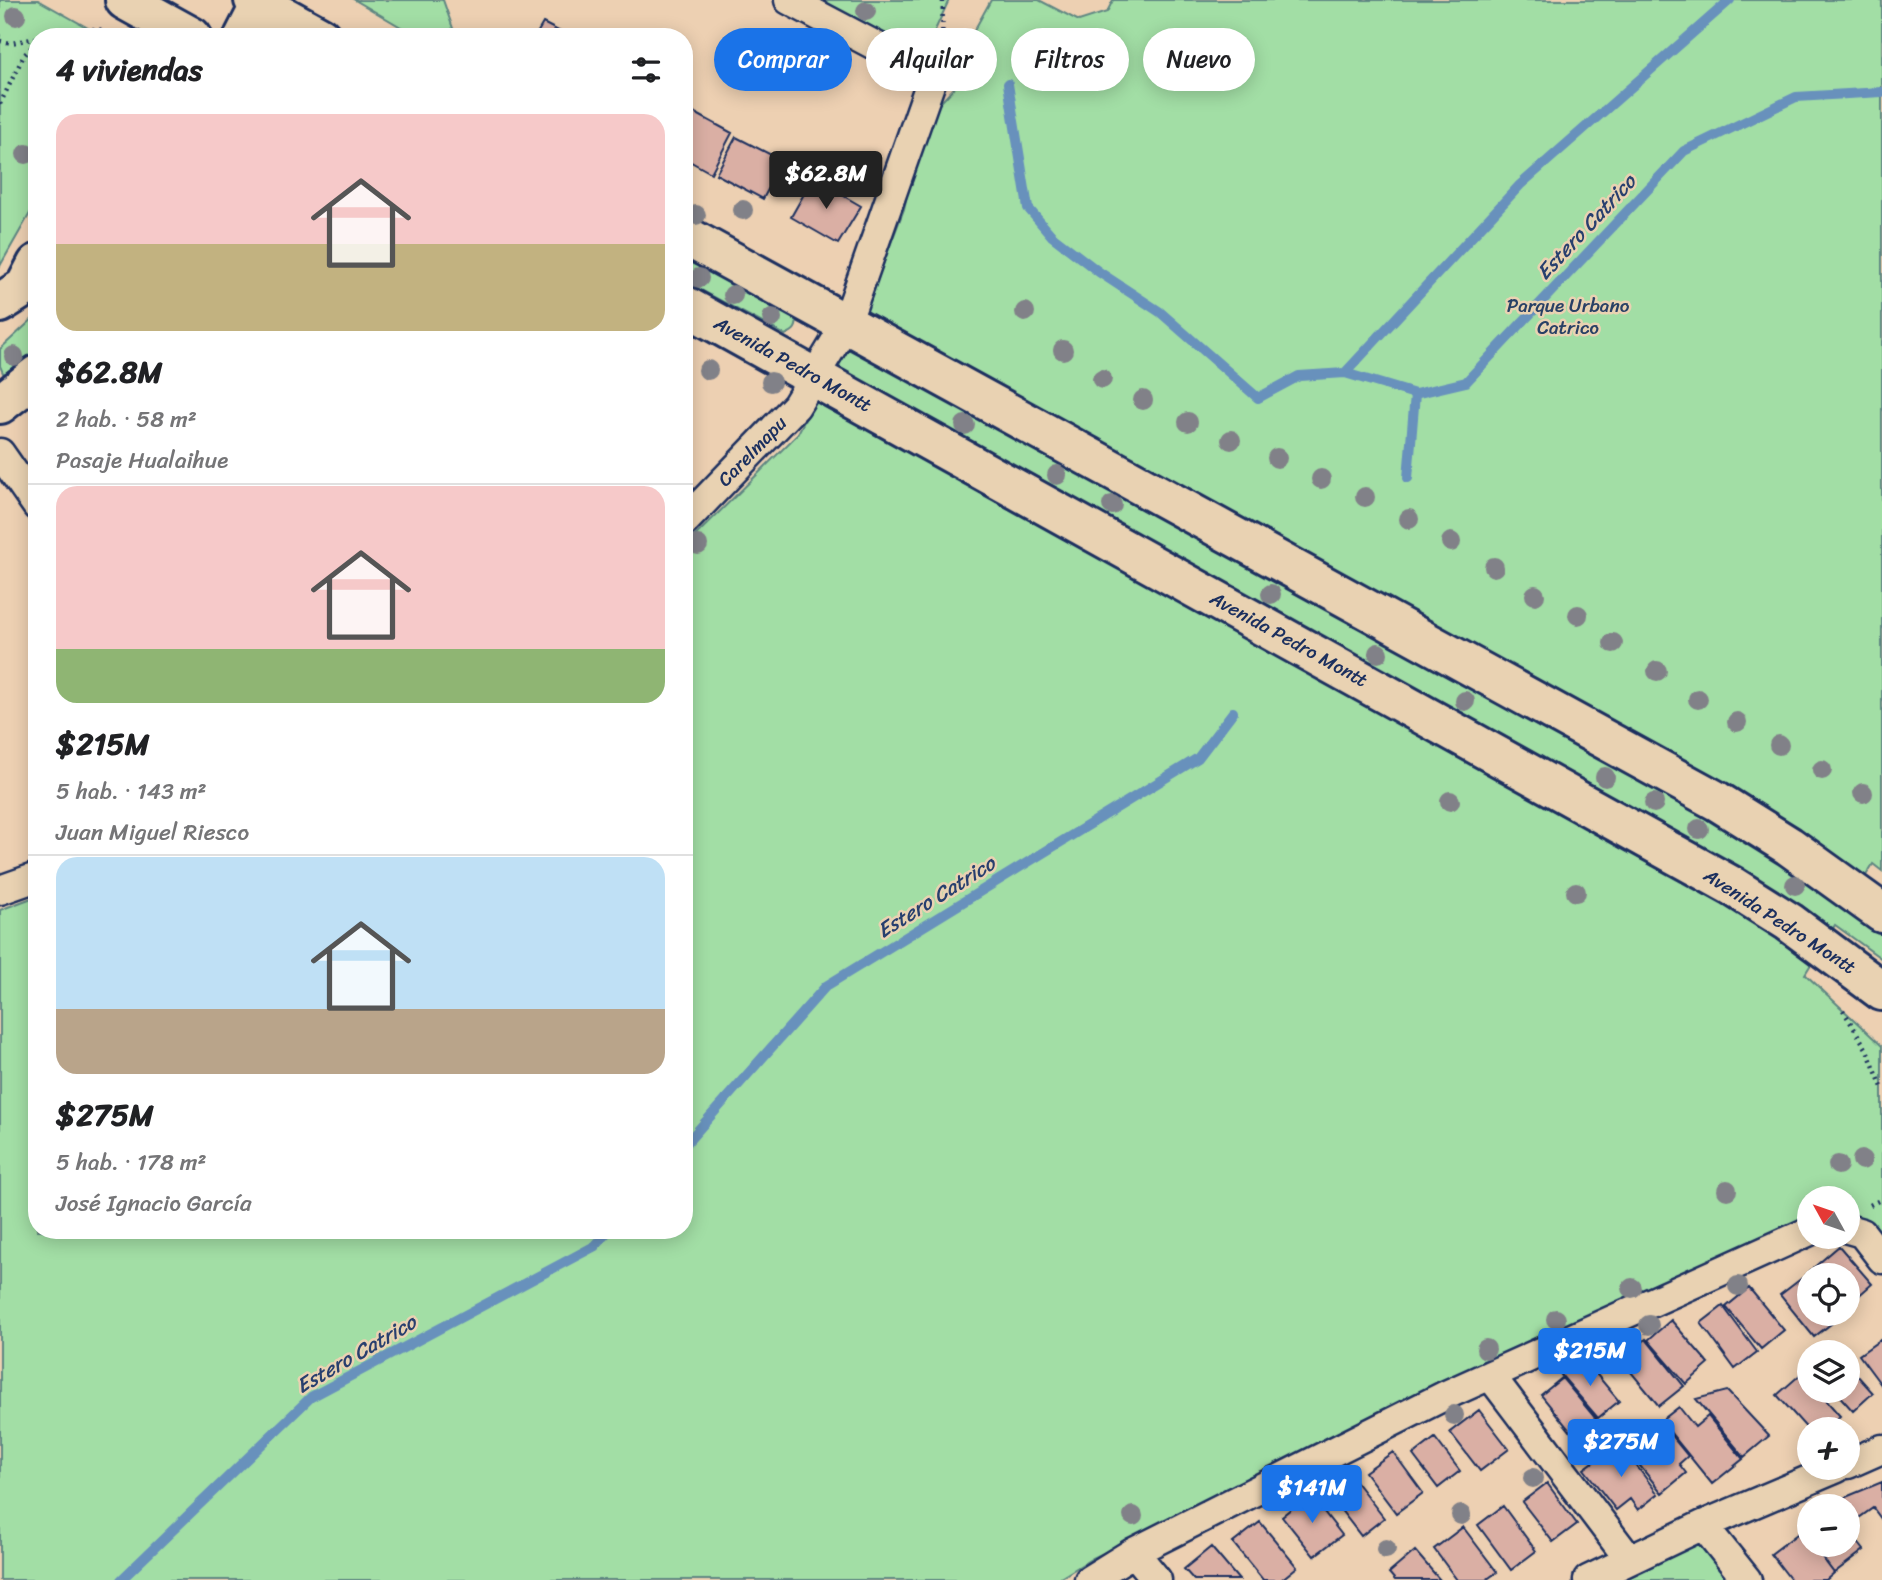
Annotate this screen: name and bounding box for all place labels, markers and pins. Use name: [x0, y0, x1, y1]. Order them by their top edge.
pin: $62.8M: [769, 152, 883, 211]
pin: $215M: [1541, 1328, 1639, 1388]
pin: $275M: [1572, 1420, 1670, 1479]
pin: $141M: [1263, 1466, 1361, 1525]

